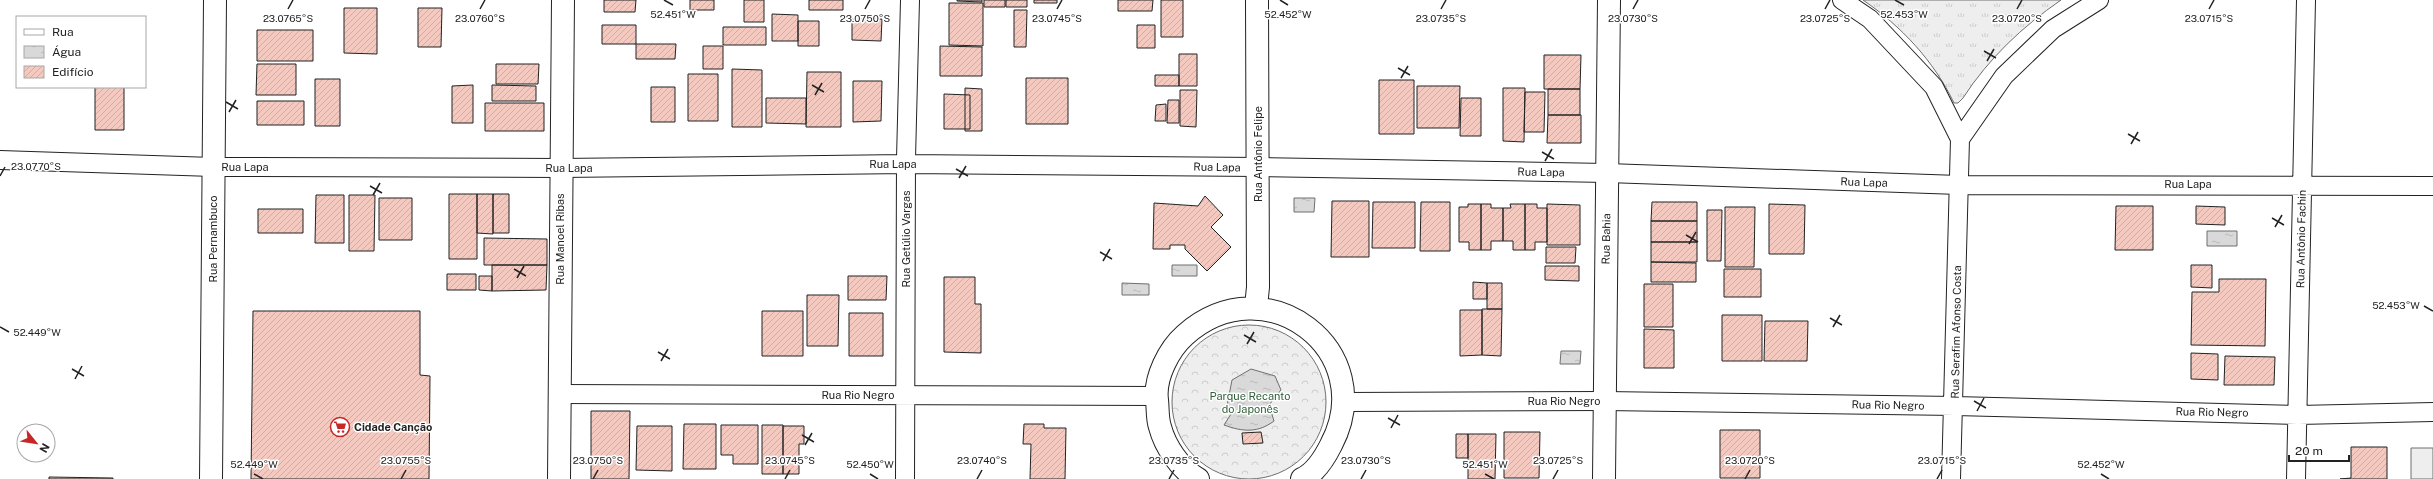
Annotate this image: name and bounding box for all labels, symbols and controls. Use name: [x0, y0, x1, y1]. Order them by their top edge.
text: 52.451°W: [650, 8, 696, 20]
text: 52.452°W: [1264, 8, 1312, 20]
text: 52.453°W: [1880, 8, 1928, 20]
text: 23.0765°S: [263, 12, 313, 24]
text: 23.0760°S: [455, 12, 505, 24]
text: 23.0750°S: [840, 12, 890, 24]
text: 23.0745°S: [1032, 12, 1082, 24]
text: 23.0735°S: [1416, 12, 1466, 24]
text: 23.0730°S: [1608, 12, 1658, 24]
text: 23.0725°S: [1800, 12, 1850, 24]
text: 23.0720°S: [1992, 12, 2042, 24]
text: 23.0715°S: [2185, 12, 2234, 24]
legend: [16, 16, 146, 88]
text: Rua: [52, 25, 74, 39]
text: Água: [52, 45, 81, 59]
text: Edifício: [52, 65, 94, 79]
street label: Rua Antônio Felipe: [1252, 106, 1264, 202]
street label: Rua Lapa: [869, 158, 917, 170]
text: 23.0770°S: [11, 160, 61, 172]
street label: Rua Lapa: [221, 161, 269, 173]
street label: Rua Lapa: [1193, 161, 1241, 173]
street label: Rua Lapa: [545, 162, 593, 174]
street label: Rua Lapa: [1517, 166, 1565, 178]
street label: Rua Lapa: [1840, 175, 1888, 189]
street label: Rua Lapa: [2164, 178, 2212, 190]
street label: Rua Getúlio Vargas: [900, 190, 912, 288]
street label: Rua Antônio Fachin: [2294, 190, 2308, 288]
street label: Rua Manoel Ribas: [554, 193, 566, 285]
street label: Rua Pernambuco: [207, 196, 219, 282]
street label: Rua Bahia: [1600, 213, 1612, 265]
street label: Rua Serafim Afonso Costa: [1949, 265, 1963, 399]
text: 52.453°W: [2372, 299, 2420, 311]
text: 52.449°W: [13, 326, 61, 338]
street label: Rua Rio Negro: [821, 389, 895, 401]
park label: Parque Recanto do Japonês: [1210, 390, 1290, 415]
street label: Rua Rio Negro: [1527, 395, 1601, 407]
street label: Rua Rio Negro: [1851, 398, 1925, 412]
street label: Rua Rio Negro: [2175, 405, 2249, 419]
supermarket icon: Cidade Canção: [329, 416, 351, 438]
place label: Cidade Canção: [354, 421, 432, 434]
north arrow: [16, 423, 56, 463]
scale bar: [2289, 437, 2349, 463]
text: N: [37, 441, 52, 455]
text: 20 m: [2295, 444, 2323, 458]
text: 23.0755°S: [381, 454, 432, 466]
text: 23.0750°S: [573, 454, 623, 466]
text: 23.0745°S: [765, 454, 815, 466]
text: 23.0740°S: [957, 454, 1007, 466]
text: 23.0735°S: [1149, 454, 1199, 466]
text: 23.0730°S: [1341, 454, 1391, 466]
text: 23.0725°S: [1533, 454, 1583, 466]
text: 23.0720°S: [1725, 454, 1775, 466]
text: 23.0715°S: [1918, 454, 1967, 466]
text: 52.449°W: [230, 458, 278, 470]
text: 52.450°W: [846, 458, 894, 470]
text: 52.451°W: [1462, 458, 1508, 470]
text: 52.452°W: [2077, 458, 2125, 470]

